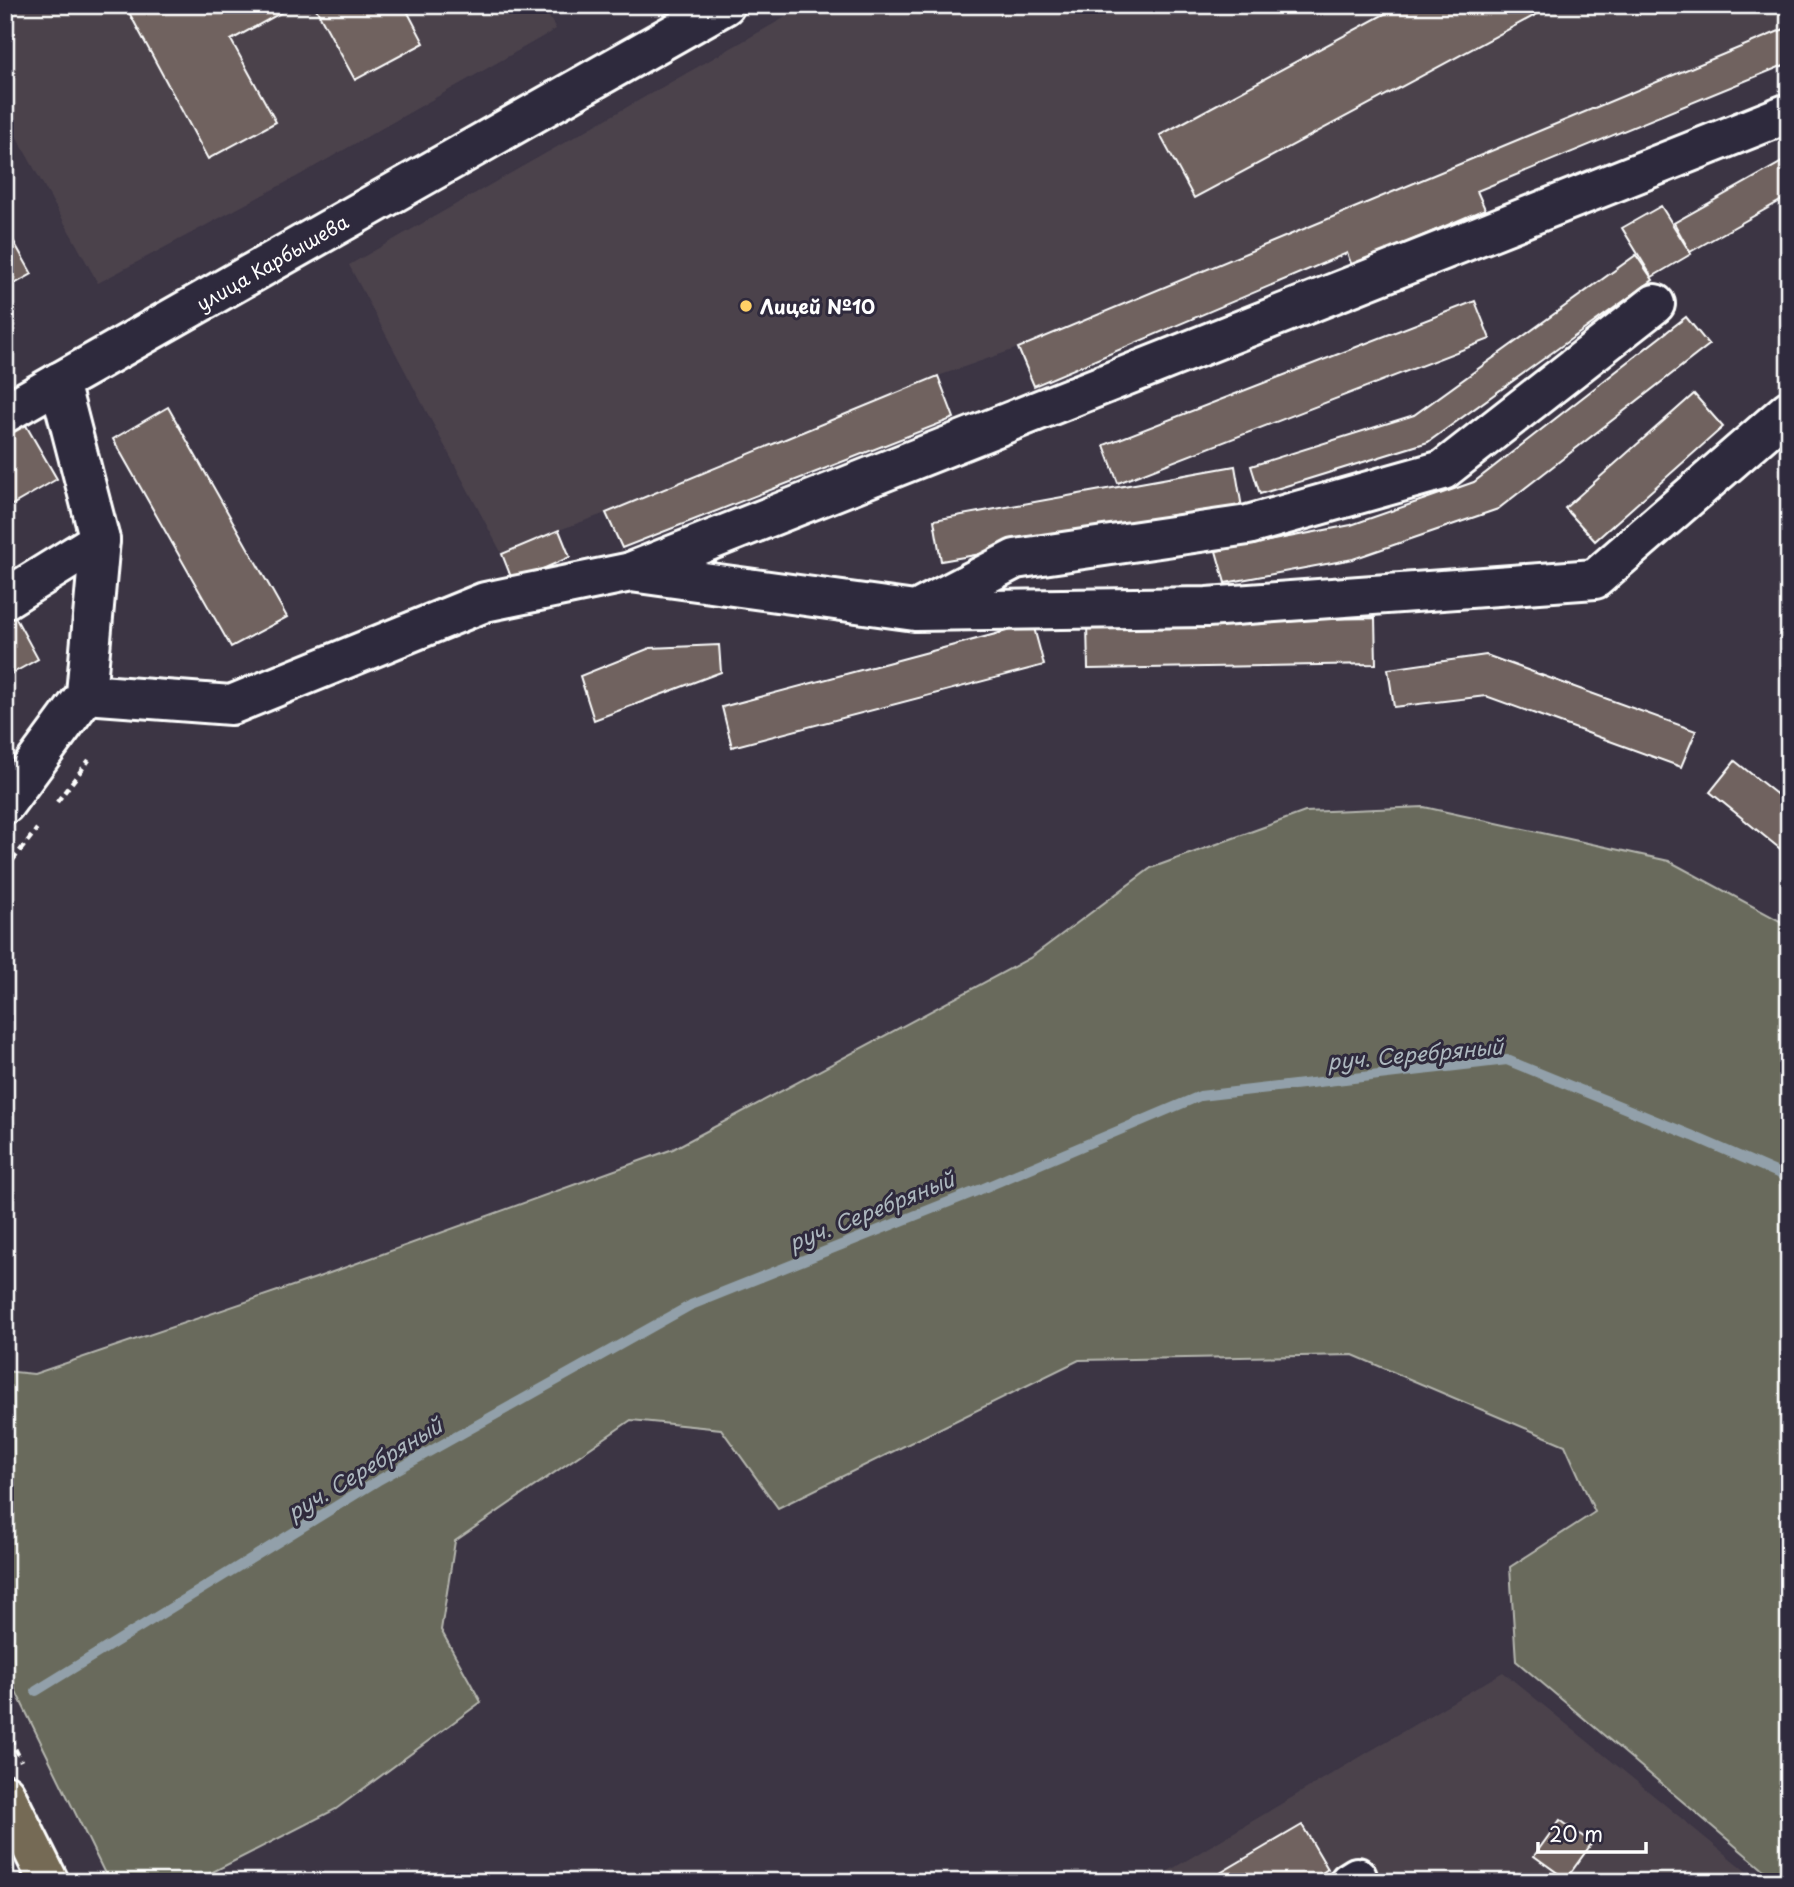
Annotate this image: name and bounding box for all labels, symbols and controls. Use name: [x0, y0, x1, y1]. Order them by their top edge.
street label: улица Карбышева: [191, 207, 353, 317]
place label: Лицей №10: [760, 292, 875, 320]
marker: Лицей №10: [738, 298, 754, 314]
water label: руч. Серебряный: [1326, 1029, 1507, 1077]
water label: руч. Серебряный: [783, 1161, 961, 1258]
water label: руч. Серебряный: [280, 1408, 450, 1527]
scale bar: [1538, 1810, 1647, 1854]
text: 20 m: [1549, 1817, 1603, 1849]

